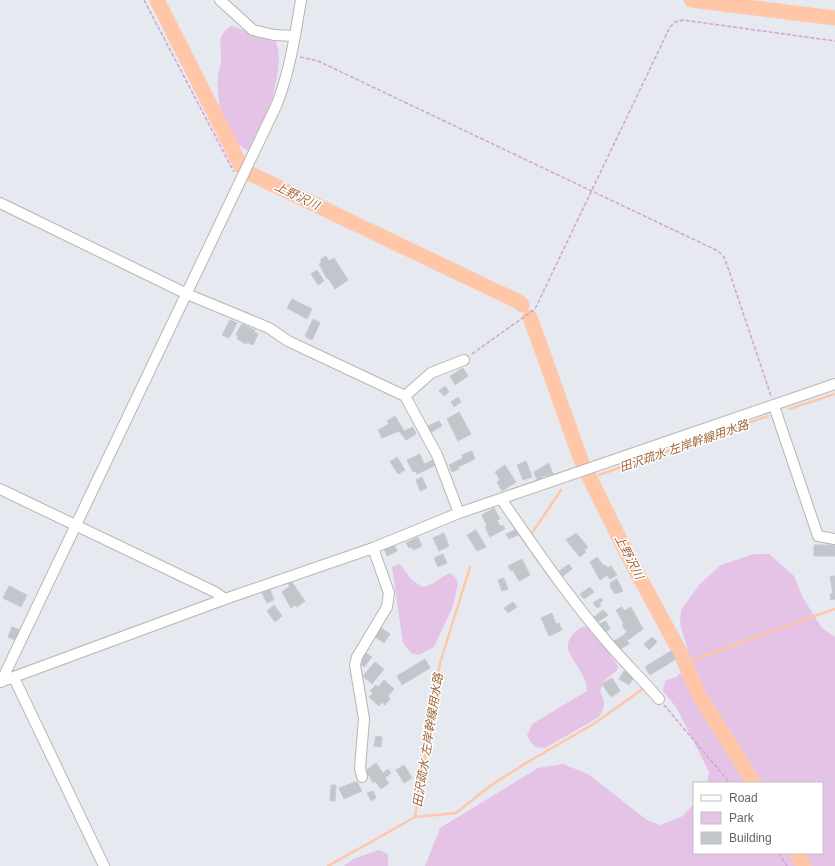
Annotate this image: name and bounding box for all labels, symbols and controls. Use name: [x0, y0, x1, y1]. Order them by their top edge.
water label: 上野沢川: [272, 179, 323, 214]
water label: 田沢疏水 左岸幹線用水路: [618, 417, 751, 475]
water label: 上野沢川: [612, 532, 647, 583]
water label: 田沢疏水 左岸幹線用水路: [410, 671, 446, 808]
legend: [693, 782, 823, 854]
text: Road: [729, 791, 758, 805]
text: Park: [729, 811, 755, 825]
text: Building: [729, 831, 772, 845]

